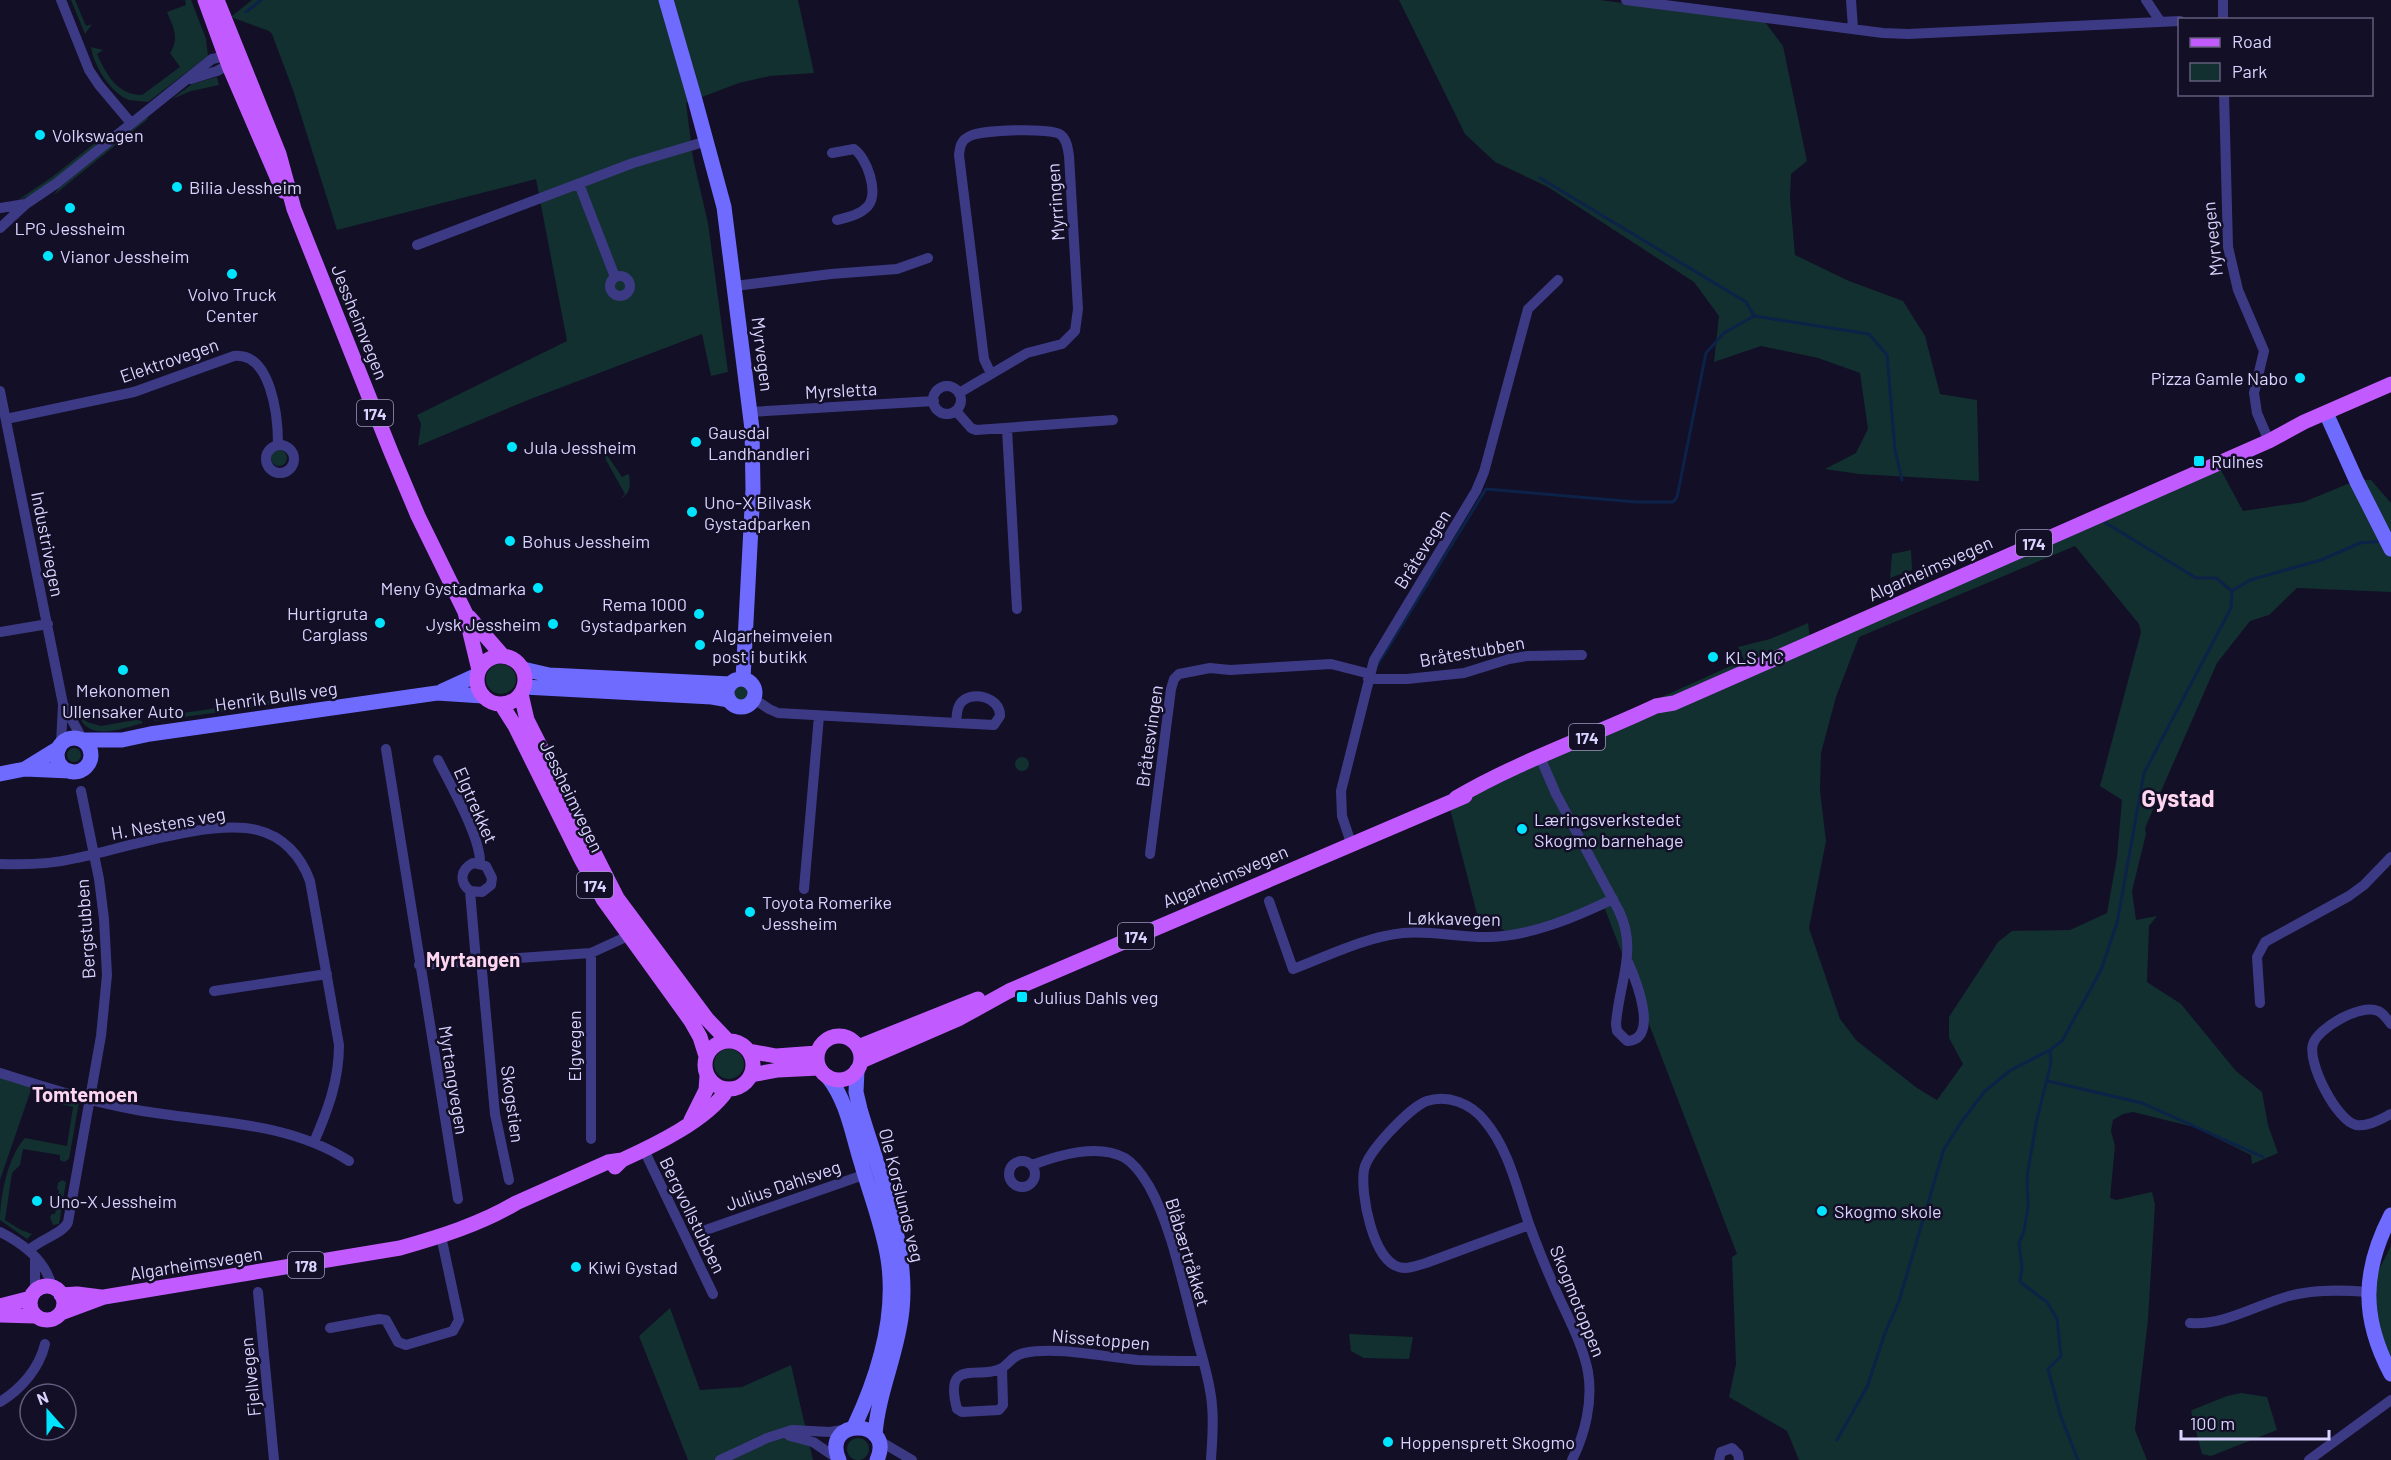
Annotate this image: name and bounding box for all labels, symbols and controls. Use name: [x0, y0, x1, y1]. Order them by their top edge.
legend: [2178, 18, 2373, 96]
text: Road: [2232, 30, 2272, 52]
text: Park: [2232, 60, 2267, 82]
place label: Volkswagen: [52, 124, 144, 146]
marker: Volkswagen: [33, 128, 47, 142]
street label: Myrringen: [1041, 163, 1069, 241]
place label: Bilia Jessheim: [189, 176, 302, 198]
marker: Bilia Jessheim: [170, 180, 184, 194]
marker: LPG Jessheim: [63, 201, 77, 215]
street label: Myrvegen: [2197, 201, 2227, 277]
place label: LPG Jessheim: [14, 217, 126, 239]
place label: Vianor Jessheim: [60, 245, 189, 267]
marker: Vianor Jessheim: [41, 249, 55, 263]
street label: Jessheimvegen: [327, 261, 393, 383]
marker: Volvo Truck Center: [225, 267, 239, 281]
place label: Volvo Truck Center: [187, 283, 277, 326]
street label: Myrvegen: [748, 315, 778, 393]
street label: Elektrovegen: [117, 333, 221, 387]
place label: Pizza Gamle Nabo: [2151, 367, 2288, 389]
marker: Pizza Gamle Nabo: [2293, 371, 2307, 385]
street label: Myrsletta: [804, 377, 878, 403]
road number: 174: [357, 400, 393, 426]
place label: Gausdal Landhandleri: [708, 421, 810, 464]
marker: Gausdal Landhandleri: [689, 435, 703, 449]
place label: Jula Jessheim: [524, 436, 636, 458]
marker: Jula Jessheim: [505, 440, 519, 454]
place label: Rulnes: [2211, 450, 2263, 472]
marker: Rulnes: [2192, 454, 2206, 468]
street label: Industrivegen: [27, 489, 69, 599]
place label: Uno-X Bilvask Gystadparken: [704, 491, 812, 534]
marker: Uno-X Bilvask Gystadparken: [685, 505, 699, 519]
street label: Bråtevegen: [1389, 505, 1455, 593]
place label: Bohus Jessheim: [522, 530, 650, 552]
road number: 174: [2016, 530, 2052, 556]
street label: Algarheimsvegen: [1864, 531, 1996, 605]
marker: Bohus Jessheim: [503, 534, 517, 548]
place label: Meny Gystadmarka: [380, 577, 526, 599]
marker: Meny Gystadmarka: [531, 581, 545, 595]
place label: Rema 1000 Gystadparken: [580, 593, 687, 636]
place label: Hurtigruta Carglass: [287, 602, 368, 645]
marker: Rema 1000 Gystadparken: [692, 607, 706, 621]
place label: Jysk Jessheim: [426, 613, 541, 635]
marker: Hurtigruta Carglass: [373, 616, 387, 630]
marker: Jysk Jessheim: [546, 617, 560, 631]
place label: Algarheimveien post i butikk: [712, 624, 833, 667]
street label: Bråtestubben: [1418, 631, 1526, 671]
marker: Algarheimveien post i butikk: [693, 638, 707, 652]
place label: KLS MC: [1725, 646, 1784, 668]
marker: KLS MC: [1706, 650, 1720, 664]
marker: Mekonomen Ullensaker Auto: [116, 663, 130, 677]
street label: Henrik Bulls veg: [213, 677, 339, 715]
place label: Mekonomen Ullensaker Auto: [62, 679, 184, 722]
street label: Bråtesvingen: [1131, 684, 1167, 788]
road number: 174: [1569, 724, 1605, 750]
street label: Jessheimvegen: [535, 736, 609, 856]
street label: Elgtrekket: [449, 764, 503, 846]
district label: Gystad: [2141, 783, 2215, 812]
street label: H. Nestens veg: [109, 802, 227, 844]
place label: Læringsverkstedet Skogmo barnehage: [1534, 808, 1684, 851]
marker: Læringsverkstedet Skogmo barnehage: [1515, 822, 1529, 836]
street label: Algarheimsvegen: [1159, 840, 1291, 912]
road number: 174: [577, 872, 613, 898]
street label: Bergstubben: [71, 878, 99, 980]
place label: Toyota Romerike Jessheim: [762, 891, 892, 934]
marker: Toyota Romerike Jessheim: [743, 905, 757, 919]
street label: Løkkavegen: [1407, 906, 1501, 930]
road number: 174: [1118, 923, 1154, 949]
district label: Myrtangen: [426, 947, 520, 971]
place label: Julius Dahls veg: [1034, 986, 1158, 1008]
marker: Julius Dahls veg: [1015, 990, 1029, 1004]
street label: Elgvegen: [563, 1010, 585, 1082]
street label: Myrtangvegen: [435, 1024, 473, 1136]
street label: Skogstien: [497, 1064, 529, 1144]
district label: Tomtemoen: [32, 1082, 138, 1106]
street label: Ole Korslunds veg: [875, 1126, 929, 1264]
street label: Bergvollstubben: [655, 1153, 731, 1277]
street label: Julius Dahlsveg: [723, 1155, 843, 1215]
place label: Uno-X Jessheim: [49, 1190, 177, 1212]
marker: Uno-X Jessheim: [30, 1194, 44, 1208]
street label: Blåbærtråkket: [1161, 1195, 1215, 1309]
place label: Skogmo skole: [1834, 1200, 1942, 1222]
marker: Skogmo skole: [1815, 1204, 1829, 1218]
street label: Algarheimsvegen: [128, 1242, 264, 1284]
street label: Skogmotoppen: [1546, 1242, 1610, 1360]
road number: 178: [288, 1252, 324, 1278]
place label: Kiwi Gystad: [588, 1256, 678, 1278]
marker: Kiwi Gystad: [569, 1260, 583, 1274]
street label: Nissetoppen: [1051, 1324, 1151, 1354]
street label: Fjellvegen: [235, 1336, 265, 1418]
north arrow: [18, 1382, 78, 1442]
text: N: [34, 1387, 51, 1408]
scale bar: [2181, 1403, 2330, 1441]
text: 100 m: [2190, 1412, 2235, 1434]
place label: Hoppensprett Skogmo: [1400, 1431, 1575, 1453]
marker: Hoppensprett Skogmo: [1381, 1435, 1395, 1449]

